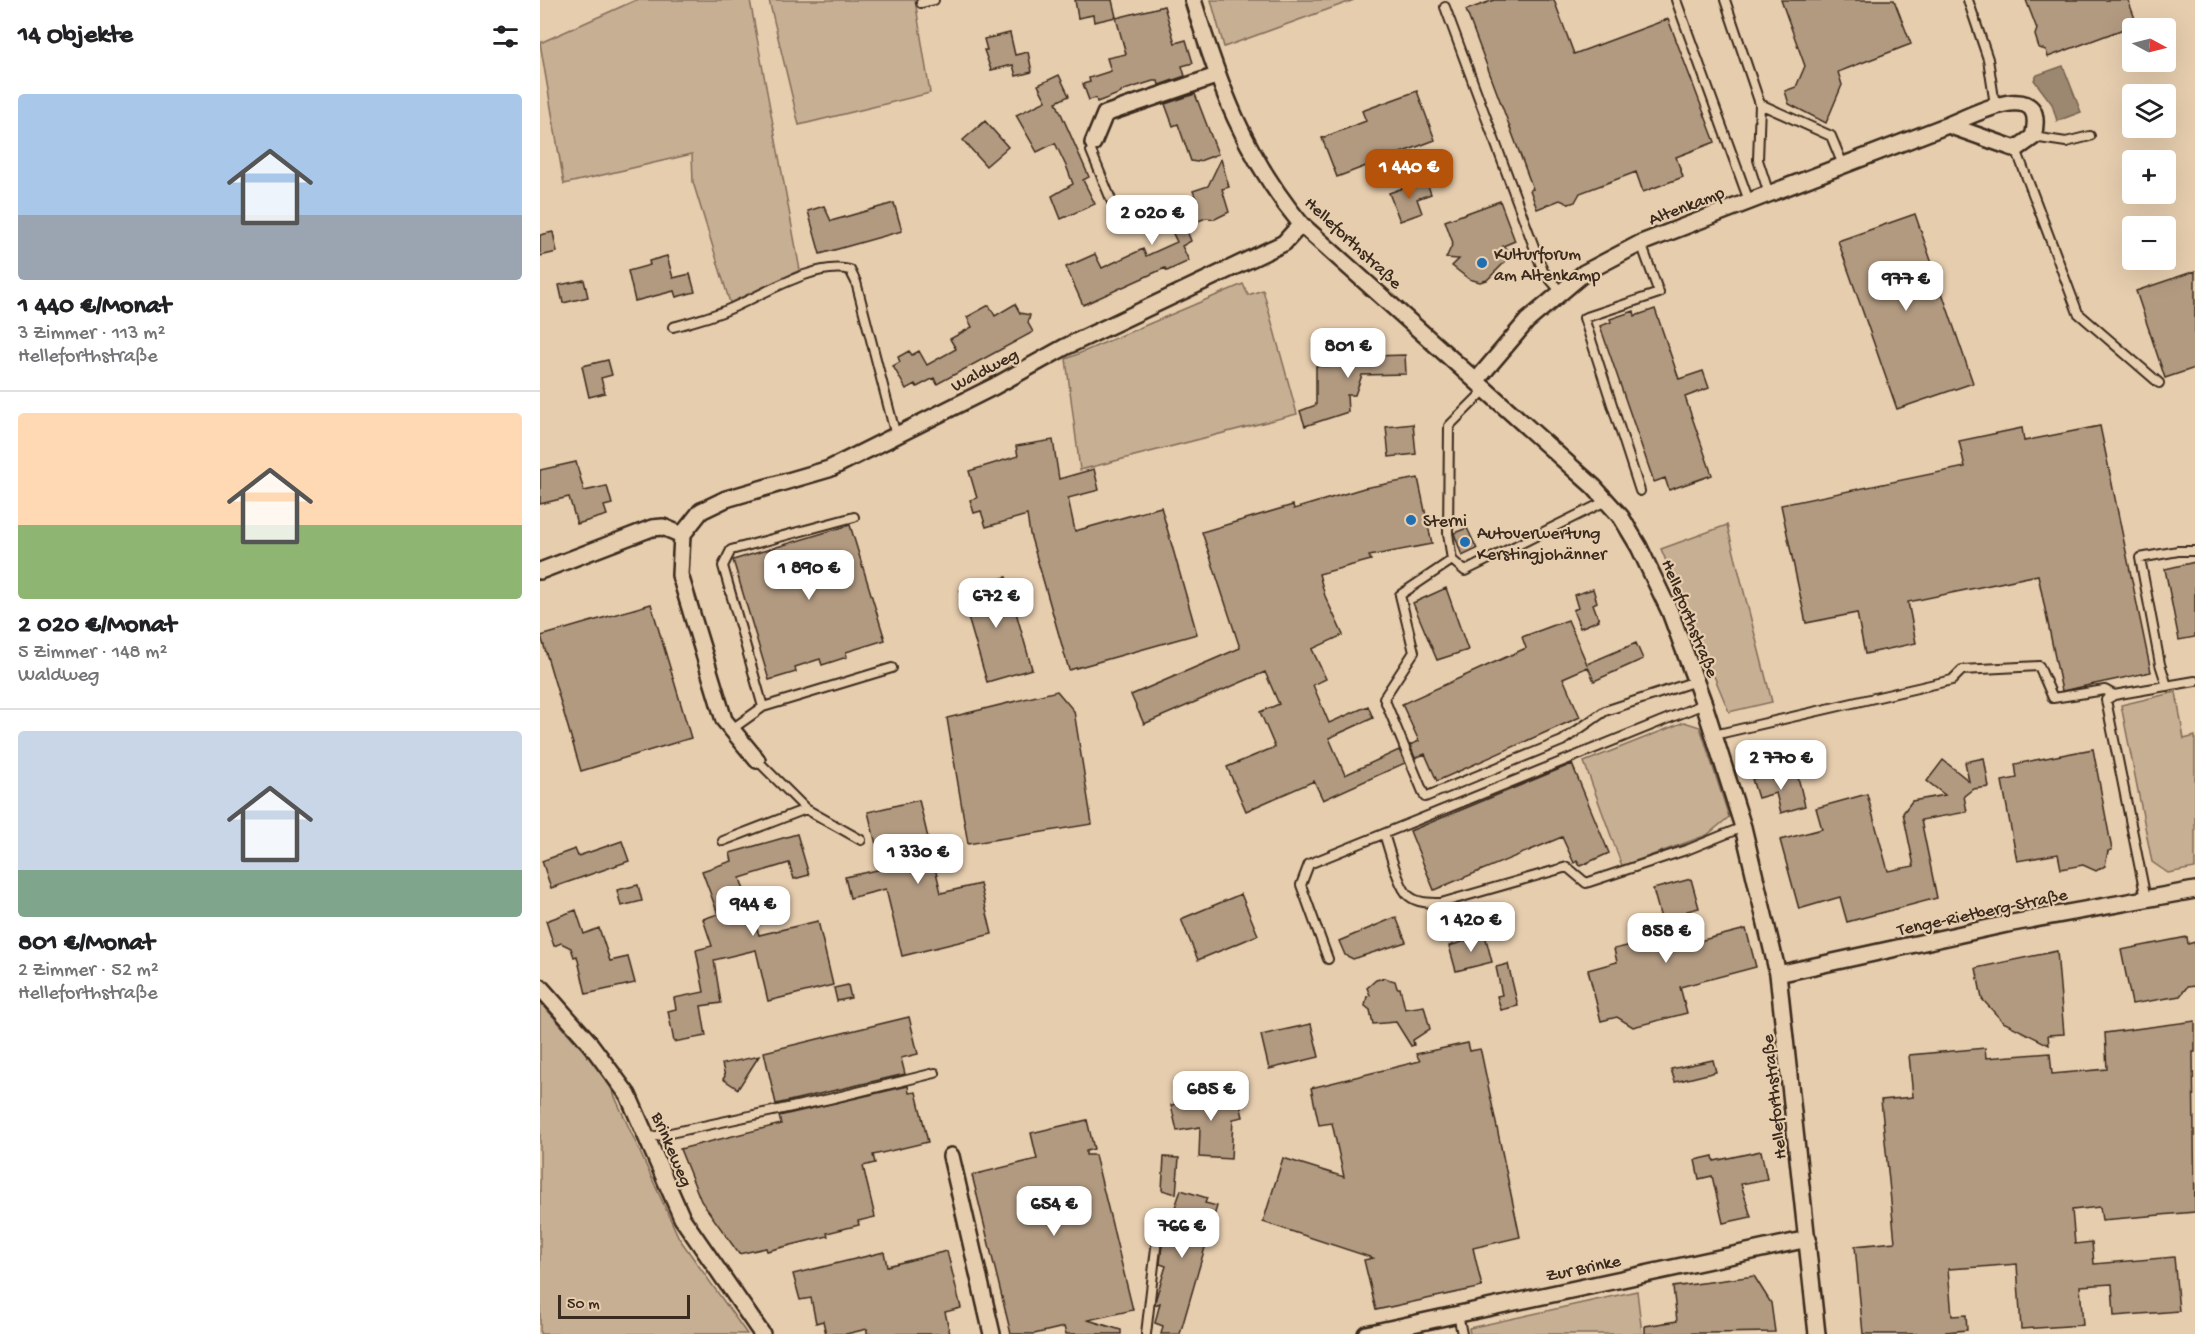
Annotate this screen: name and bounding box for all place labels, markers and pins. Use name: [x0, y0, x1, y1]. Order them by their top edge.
pin: 1 440 €: [1354, 149, 1464, 200]
pin: 2 020 €: [1097, 195, 1207, 246]
place label: Kulturforum am Altenkamp: [1494, 245, 1601, 287]
marker: Kulturforum am Altenkamp: [1475, 256, 1489, 270]
pin: 977 €: [1864, 261, 1948, 312]
pin: 801 €: [1306, 328, 1390, 379]
place label: Sterni: [1423, 512, 1467, 533]
marker: Sterni: [1404, 513, 1418, 527]
place label: Autoverwertung Kerstingjohänner: [1477, 524, 1608, 566]
marker: Autoverwertung Kerstingjohänner: [1458, 535, 1472, 549]
pin: 1 890 €: [754, 550, 864, 601]
pin: 672 €: [954, 578, 1038, 629]
pin: 2 770 €: [1726, 740, 1836, 791]
pin: 1 330 €: [863, 834, 973, 885]
pin: 944 €: [711, 886, 795, 937]
pin: 1 420 €: [1416, 902, 1526, 953]
pin: 858 €: [1624, 913, 1708, 964]
pin: 685 €: [1169, 1071, 1253, 1122]
pin: 654 €: [1012, 1186, 1096, 1237]
pin: 766 €: [1140, 1208, 1224, 1259]

